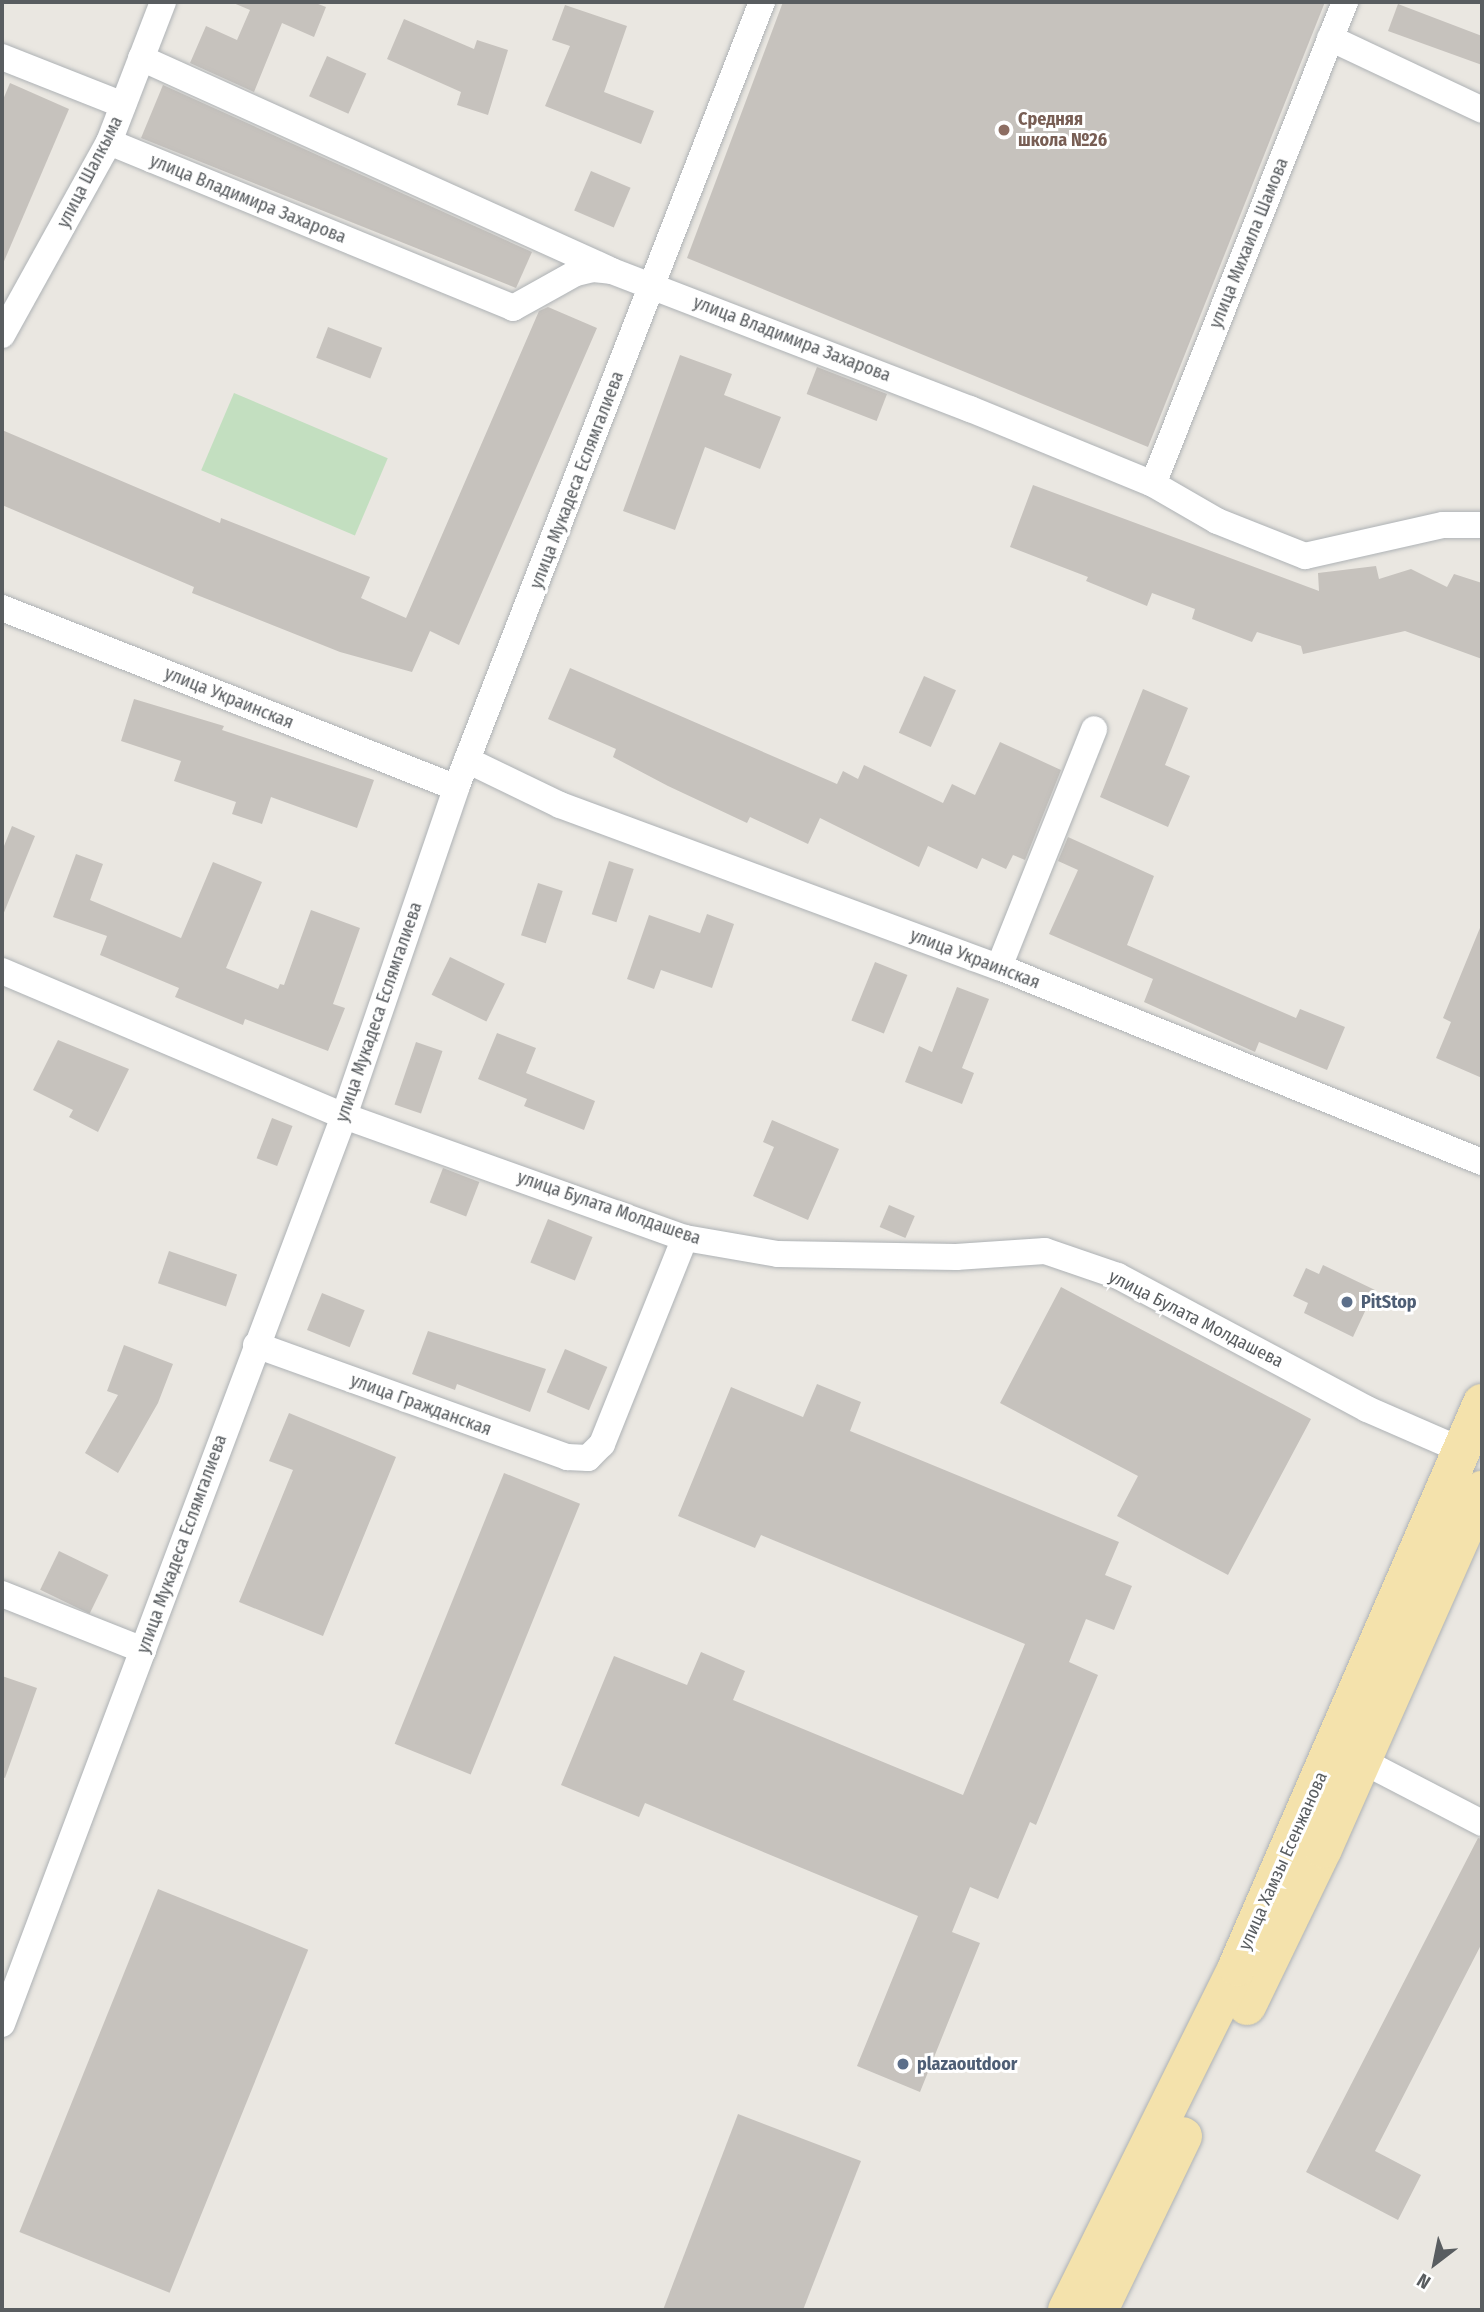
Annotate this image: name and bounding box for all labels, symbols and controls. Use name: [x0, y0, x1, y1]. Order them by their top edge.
place label: Средняя школа №26: [1018, 109, 1107, 152]
street label: улица Шалкыма: [53, 113, 127, 231]
marker: Средняя школа №26: [996, 122, 1012, 138]
street label: улица Владимира Захарова: [147, 150, 349, 248]
street label: улица Михаила Шамова: [1205, 155, 1293, 331]
street label: улица Владимира Захарова: [690, 291, 894, 387]
street label: улица Мукадеса Еслямгалиева: [525, 368, 629, 592]
street label: улица Украинская: [161, 662, 297, 734]
street label: улица Мукадеса Еслямгалиева: [331, 899, 427, 1125]
street label: улица Украинская: [907, 924, 1043, 994]
street label: улица Булата Молдашева: [514, 1166, 704, 1250]
street label: улица Булата Молдашева: [1105, 1266, 1287, 1372]
place label: PitStop: [1361, 1291, 1417, 1313]
marker: PitStop: [1339, 1294, 1355, 1310]
street label: улица Гражданская: [348, 1369, 494, 1441]
street label: улица Мукадеса Еслямгалиева: [132, 1432, 232, 1656]
street label: улица Хамзы Есенжанова: [1234, 1769, 1332, 1953]
place label: plazaoutdoor: [917, 2053, 1017, 2075]
marker: plazaoutdoor: [895, 2056, 911, 2072]
north arrow: [1400, 2228, 1470, 2298]
text: N: [1413, 2268, 1435, 2294]

